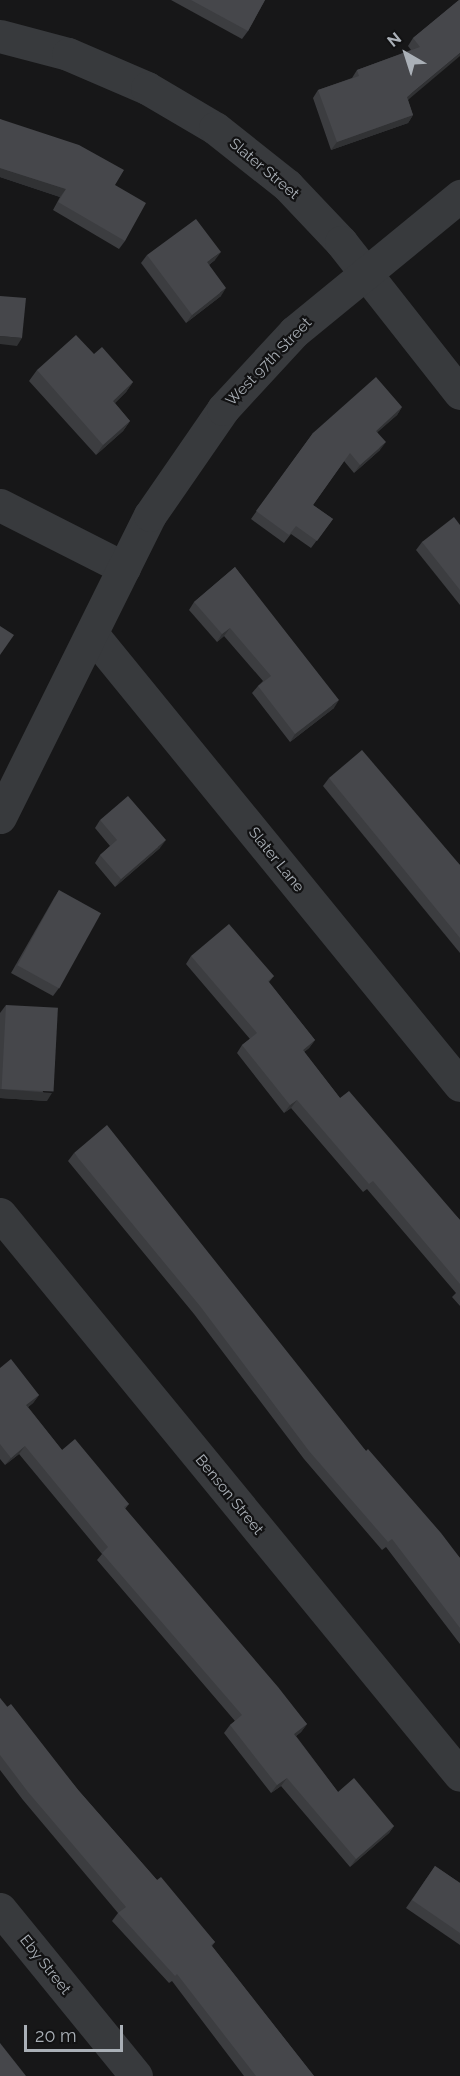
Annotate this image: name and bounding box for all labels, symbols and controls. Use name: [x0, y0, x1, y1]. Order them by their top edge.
north arrow: [376, 24, 436, 84]
text: N: [384, 28, 405, 51]
street label: Slater Street: [225, 135, 303, 203]
street label: West 97th Street: [222, 314, 316, 410]
street label: Slater Lane: [244, 824, 308, 896]
street label: Benson Street: [191, 1451, 267, 1539]
street label: Eby Street: [15, 1931, 75, 1999]
scale bar: [27, 2013, 126, 2051]
text: 20 m: [35, 2025, 77, 2046]

